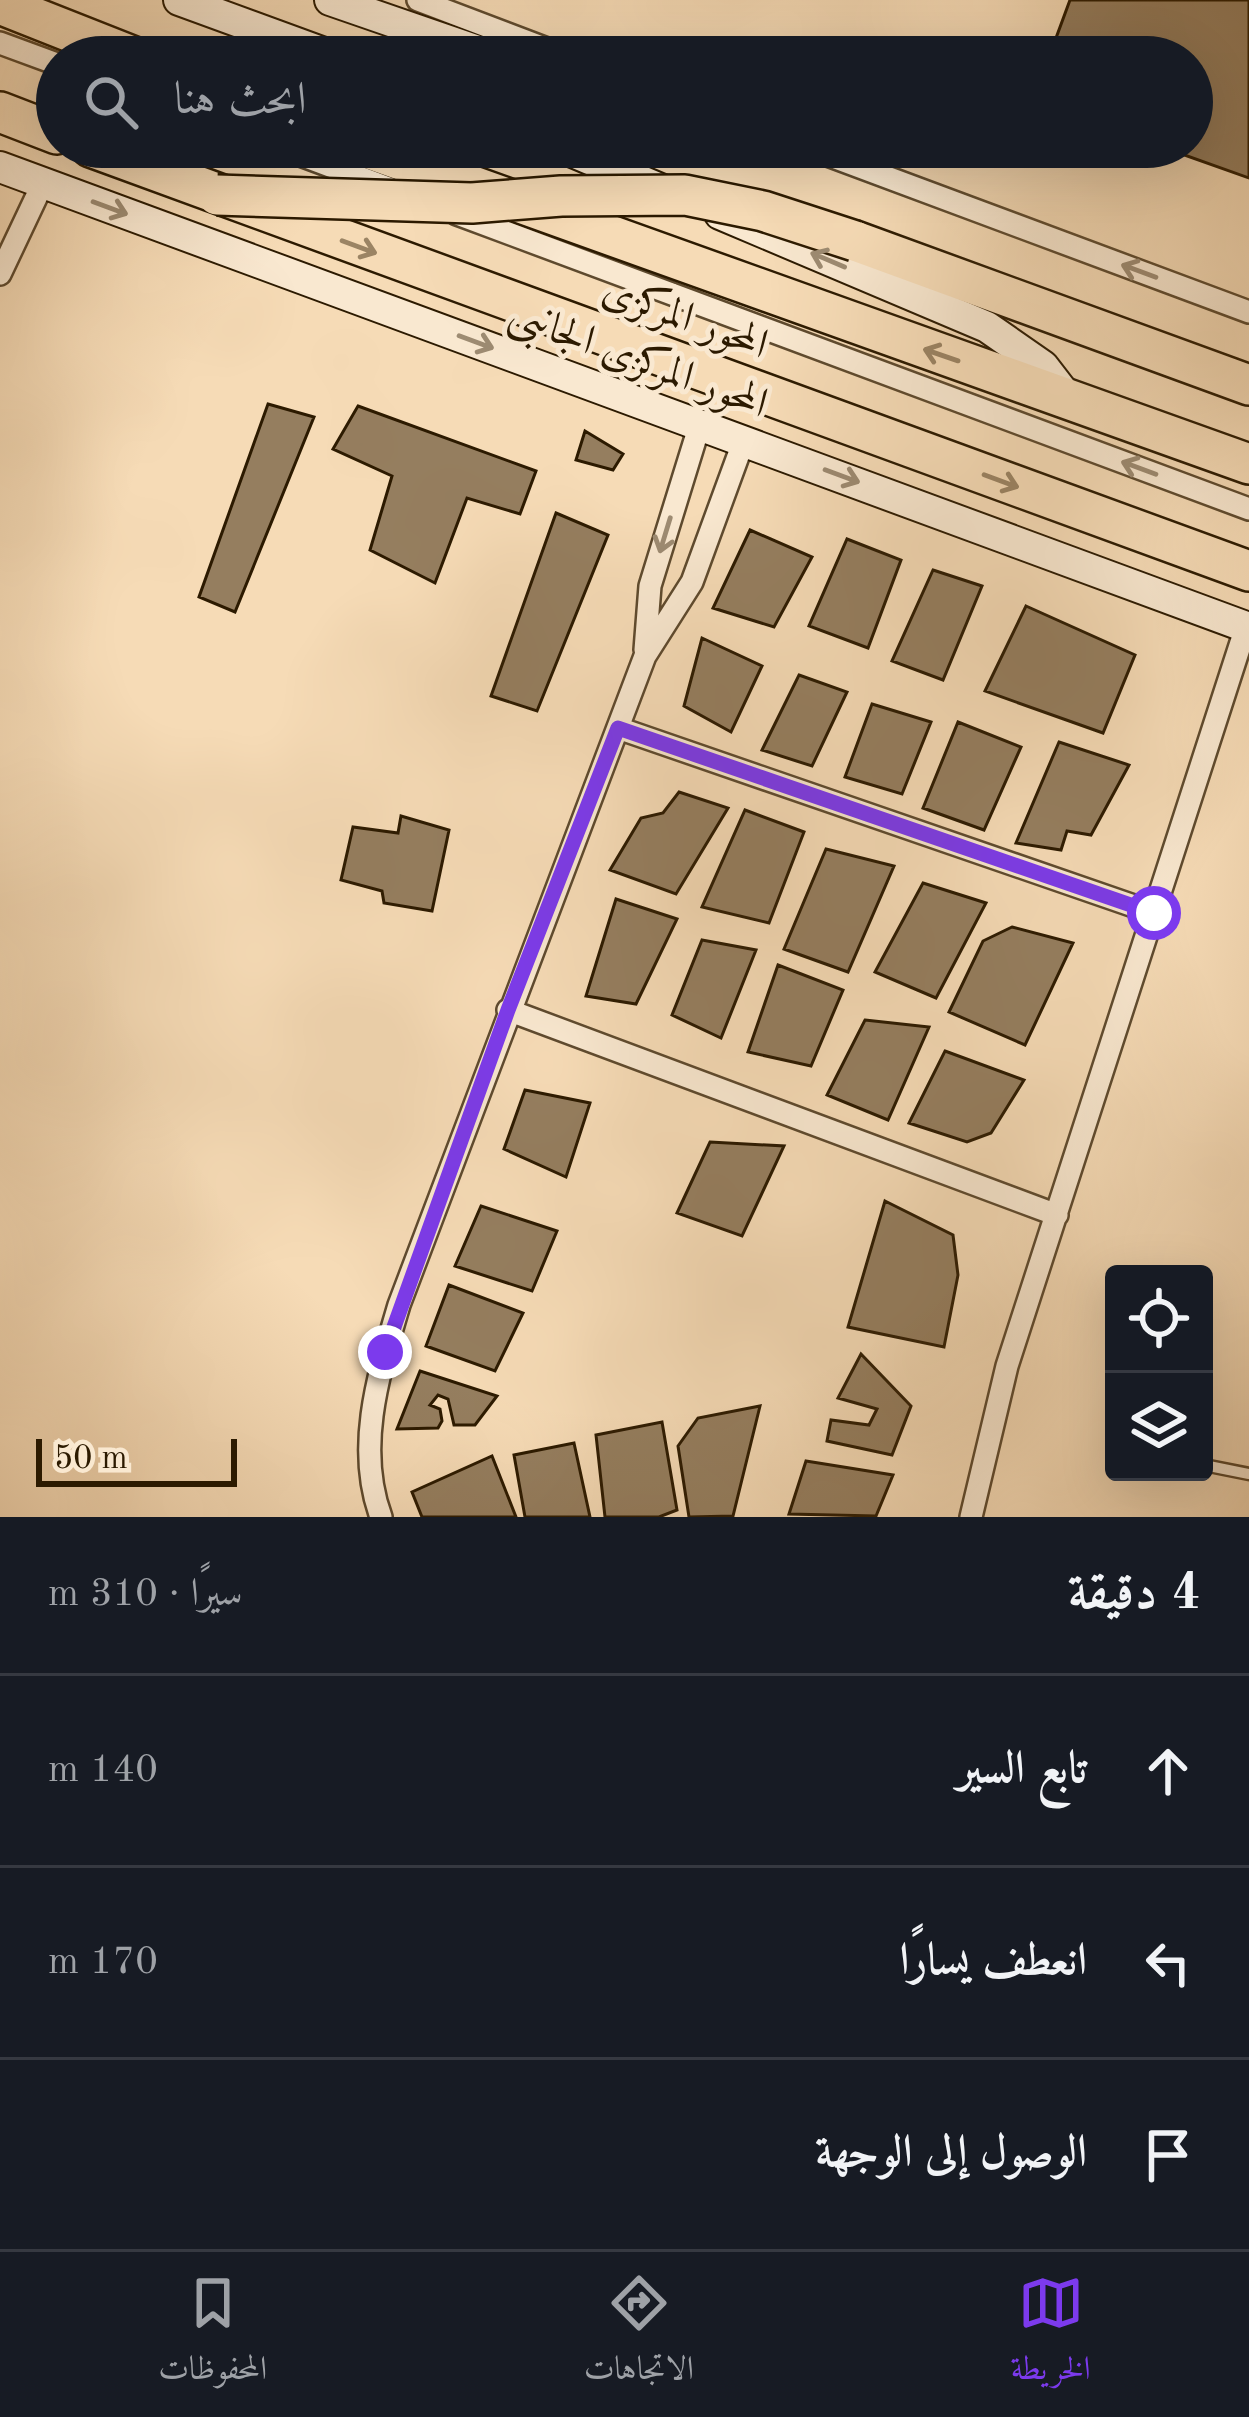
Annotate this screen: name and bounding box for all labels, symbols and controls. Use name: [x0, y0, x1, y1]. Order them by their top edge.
search box: [36, 36, 1213, 168]
icon: search: [78, 69, 144, 135]
text: ابحث هنا: [174, 79, 307, 124]
one-way arrow: [90, 199, 127, 220]
one-way arrow: [339, 237, 376, 259]
one-way arrow: [811, 248, 848, 269]
one-way arrow: [1122, 259, 1159, 280]
street label: المحور المركزى: [596, 266, 774, 370]
street label: المحور المركزى الجانبى: [501, 291, 774, 433]
one-way arrow: [457, 333, 494, 354]
one-way arrow: [923, 343, 960, 364]
one-way arrow: [1122, 456, 1159, 478]
one-way arrow: [823, 467, 860, 489]
one-way arrow: [982, 471, 1019, 493]
one-way arrow: [653, 515, 675, 553]
route start: [1127, 886, 1181, 940]
map controls: [1105, 1265, 1213, 1481]
button: locate: [1105, 1265, 1213, 1373]
route end: [358, 1325, 412, 1379]
button: layers: [1105, 1373, 1213, 1481]
scale bar: [36, 1433, 237, 1486]
text: 50 m: [54, 1443, 128, 1476]
text: 4 دقيقة: [1068, 1569, 1201, 1620]
text: سيرًا · 310 m: [48, 1575, 243, 1614]
icon: ahead: [1135, 1738, 1201, 1804]
text: تابع السير: [957, 1748, 1087, 1793]
text: 140 m: [48, 1751, 158, 1790]
icon: left: [1135, 1930, 1201, 1996]
text: انعطف يسارًا: [900, 1940, 1087, 1985]
text: 170 m: [48, 1943, 158, 1982]
icon: arrive: [1135, 2122, 1201, 2188]
text: الوصول إلى الوجهة: [815, 2132, 1087, 2177]
tab: المحفوظات: [158, 2270, 267, 2400]
tab: الاتجاهات: [584, 2270, 694, 2400]
tab: الخريطة: [1010, 2270, 1091, 2400]

